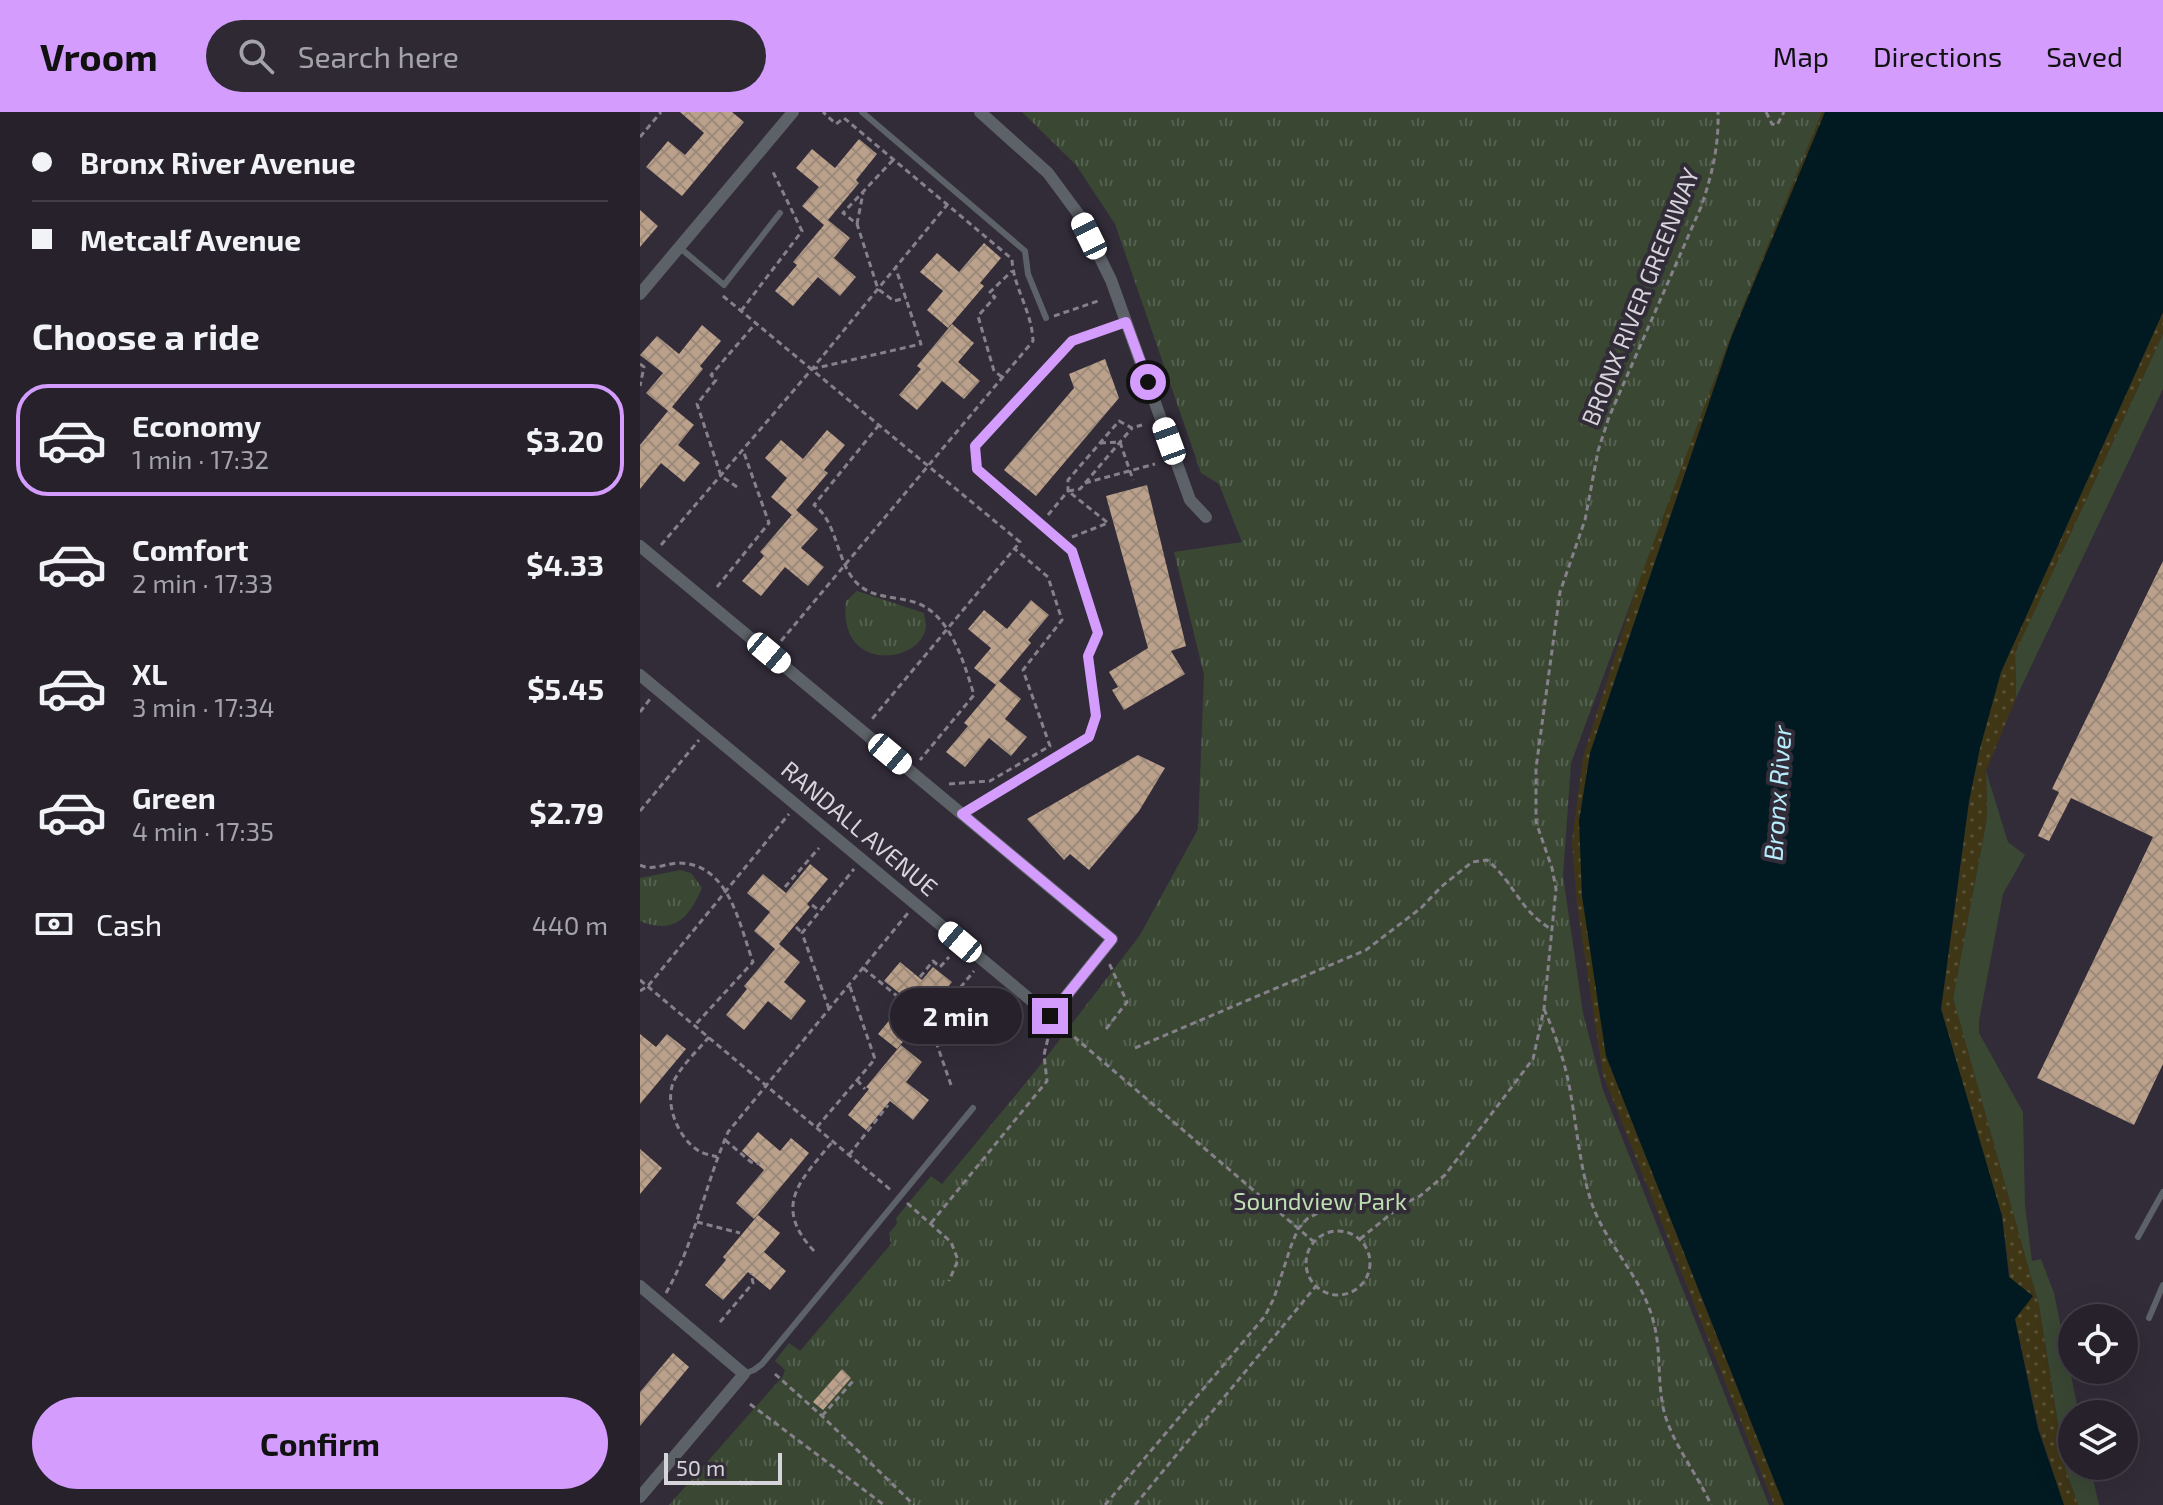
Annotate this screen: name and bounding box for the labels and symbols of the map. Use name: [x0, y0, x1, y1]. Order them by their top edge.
street label: BRONX RIVER GREENWAY: [1575, 163, 1705, 429]
car: [1068, 209, 1110, 263]
route start: [1130, 364, 1166, 400]
car: [1150, 414, 1188, 468]
car: [743, 628, 795, 678]
water label: Bronx River: [1756, 723, 1797, 862]
car: [864, 729, 916, 779]
street label: RANDALL AVENUE: [776, 754, 944, 902]
car: [934, 917, 986, 967]
callout: 2 min: [890, 988, 1022, 1044]
route end: [1032, 998, 1068, 1034]
park label: Soundview Park: [1233, 1186, 1407, 1215]
scale bar: [664, 1449, 782, 1485]

